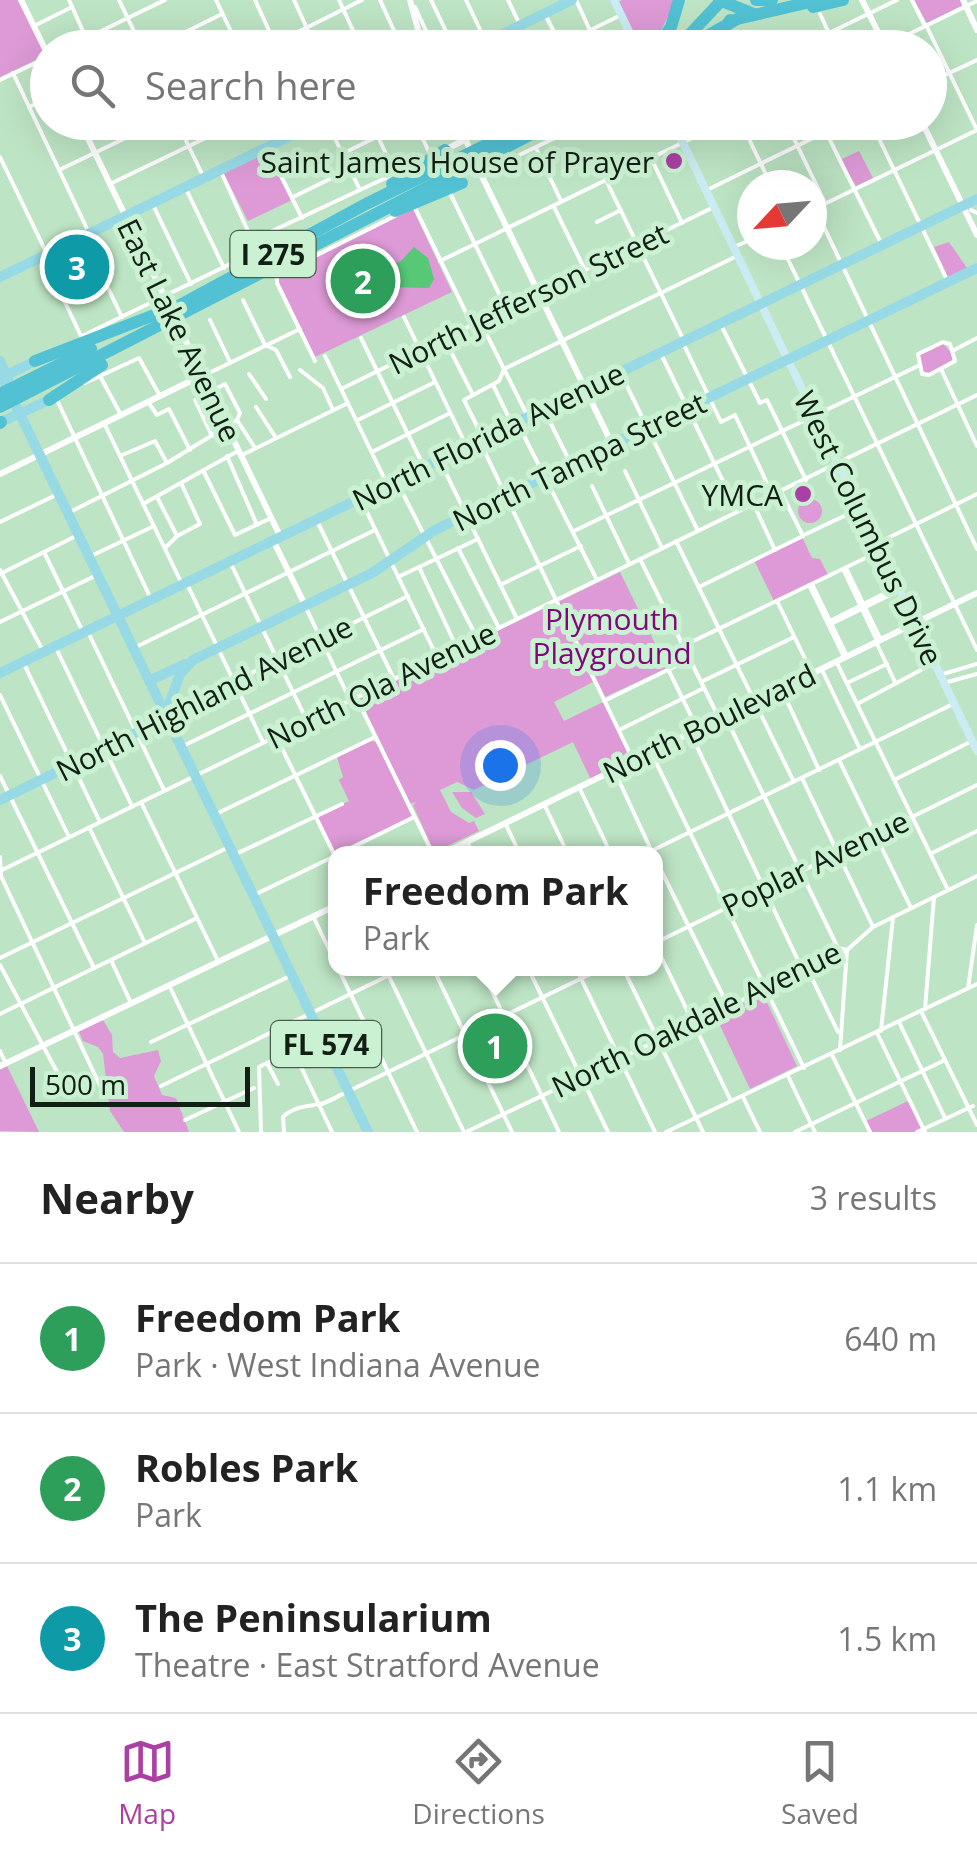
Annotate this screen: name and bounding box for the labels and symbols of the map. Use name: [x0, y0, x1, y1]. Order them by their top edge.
place label: Saint James House of Prayer: [260, 141, 654, 182]
marker: Saint James House of Prayer: [663, 150, 685, 172]
north arrow: [737, 170, 827, 260]
street label: East Lake Avenue: [108, 212, 252, 448]
street label: North Jefferson Street: [381, 212, 675, 384]
pin: 3: [44, 230, 110, 304]
road number: I 275: [230, 231, 316, 277]
pin: 2: [330, 244, 396, 318]
street label: North Florida Avenue: [345, 352, 631, 520]
street label: North Tampa Street: [445, 382, 713, 540]
street label: West Columbus Drive: [785, 384, 953, 672]
place label: YMCA: [701, 474, 783, 515]
marker: YMCA: [792, 483, 814, 505]
park label: Plymouth Playground: [532, 598, 692, 673]
street label: North Highland Avenue: [49, 605, 359, 791]
street label: North Ola Avenue: [260, 612, 502, 758]
street label: North Boulevard: [596, 654, 822, 792]
your location: [475, 740, 526, 791]
street label: Poplar Avenue: [715, 800, 915, 926]
street label: North Oakdale Avenue: [544, 931, 848, 1107]
pin: 1: [462, 1008, 528, 1084]
road number: FL 574: [271, 1021, 381, 1067]
scale bar: [30, 1062, 250, 1106]

